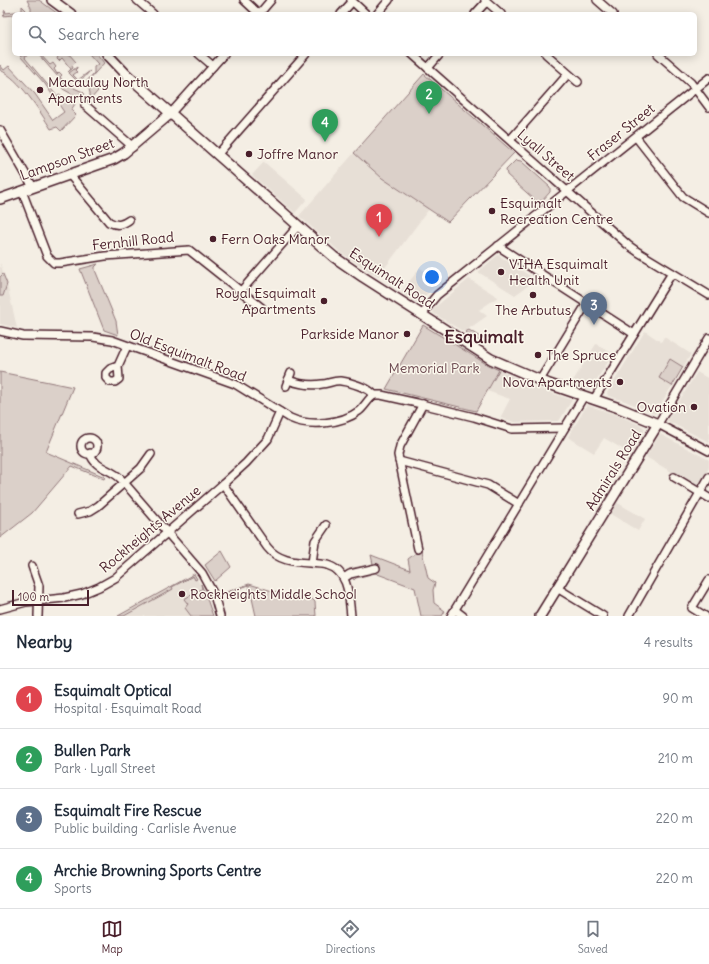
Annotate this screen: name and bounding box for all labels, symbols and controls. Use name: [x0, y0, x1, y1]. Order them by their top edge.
search box: [12, 12, 697, 56]
icon: search: [26, 23, 48, 45]
text: Search here: [58, 25, 139, 44]
place label: Macaulay North Apartments: [48, 73, 149, 107]
pin: 2: [416, 81, 442, 114]
marker: Macaulay North Apartments: [35, 85, 45, 95]
street label: Fraser Street: [584, 99, 658, 165]
pin: 4: [312, 109, 338, 142]
street label: Lyall Street: [514, 125, 579, 185]
street label: Lampson Street: [17, 134, 117, 184]
place label: Joffre Manor: [257, 145, 338, 163]
marker: Joffre Manor: [244, 149, 254, 159]
place label: Esquimalt Recreation Centre: [500, 194, 613, 228]
pin: 1: [366, 204, 392, 237]
marker: Esquimalt Recreation Centre: [487, 206, 497, 216]
street label: Fernhill Road: [91, 228, 175, 254]
place label: Fern Oaks Manor: [221, 230, 330, 248]
marker: Fern Oaks Manor: [208, 234, 218, 244]
street label: Esquimalt Road: [346, 244, 438, 312]
place label: VIHA Esquimalt Health Unit: [509, 255, 608, 289]
your location: [422, 267, 442, 287]
marker: VIHA Esquimalt Health Unit: [496, 267, 506, 277]
place label: Royal Esquimalt Apartments: [215, 284, 316, 318]
marker: The Arbutus: [528, 290, 538, 300]
pin: 3: [581, 292, 607, 325]
marker: Royal Esquimalt Apartments: [319, 296, 329, 306]
place label: The Arbutus: [495, 301, 571, 319]
street label: Old Esquimalt Road: [127, 324, 249, 386]
place label: Parkside Manor: [301, 325, 399, 343]
district label: Esquimalt: [444, 325, 525, 348]
marker: Parkside Manor: [402, 329, 412, 339]
place label: The Spruce: [546, 346, 616, 364]
marker: The Spruce: [533, 350, 543, 360]
park label: Memorial Park: [388, 359, 480, 377]
place label: Nova Apartments: [502, 373, 612, 391]
marker: Nova Apartments: [615, 377, 625, 387]
place label: Ovation: [637, 398, 686, 416]
marker: Ovation: [689, 402, 699, 412]
street label: Admirals Road: [581, 426, 645, 514]
street label: Rockheights Avenue: [96, 481, 204, 577]
place label: Rockheights Middle School: [190, 585, 357, 603]
scale bar: [12, 588, 89, 607]
marker: Rockheights Middle School: [177, 589, 187, 599]
text: 100 m: [18, 590, 49, 604]
text: Nearby: [16, 631, 72, 653]
text: 4 results: [644, 634, 693, 651]
text: Esquimalt Optical: [54, 681, 172, 700]
text: 1: [26, 690, 32, 707]
text: 90 m: [662, 690, 693, 707]
text: Hospital · Esquimalt Road: [54, 700, 202, 717]
text: Bullen Park: [54, 741, 131, 760]
text: 2: [25, 750, 33, 767]
text: 210 m: [658, 750, 693, 767]
text: Park · Lyall Street: [54, 760, 155, 777]
text: Esquimalt Fire Rescue: [54, 801, 201, 820]
text: 3: [25, 810, 33, 827]
text: 220 m: [656, 810, 693, 827]
text: Public building · Carlisle Avenue: [54, 820, 237, 837]
text: Archie Browning Sports Centre: [54, 861, 261, 880]
text: 4: [25, 870, 33, 887]
text: 220 m: [656, 870, 693, 887]
text: Sports: [54, 880, 92, 897]
tab: Map: [101, 918, 123, 956]
tab: Directions: [326, 918, 375, 956]
tab: Saved: [578, 918, 608, 956]

